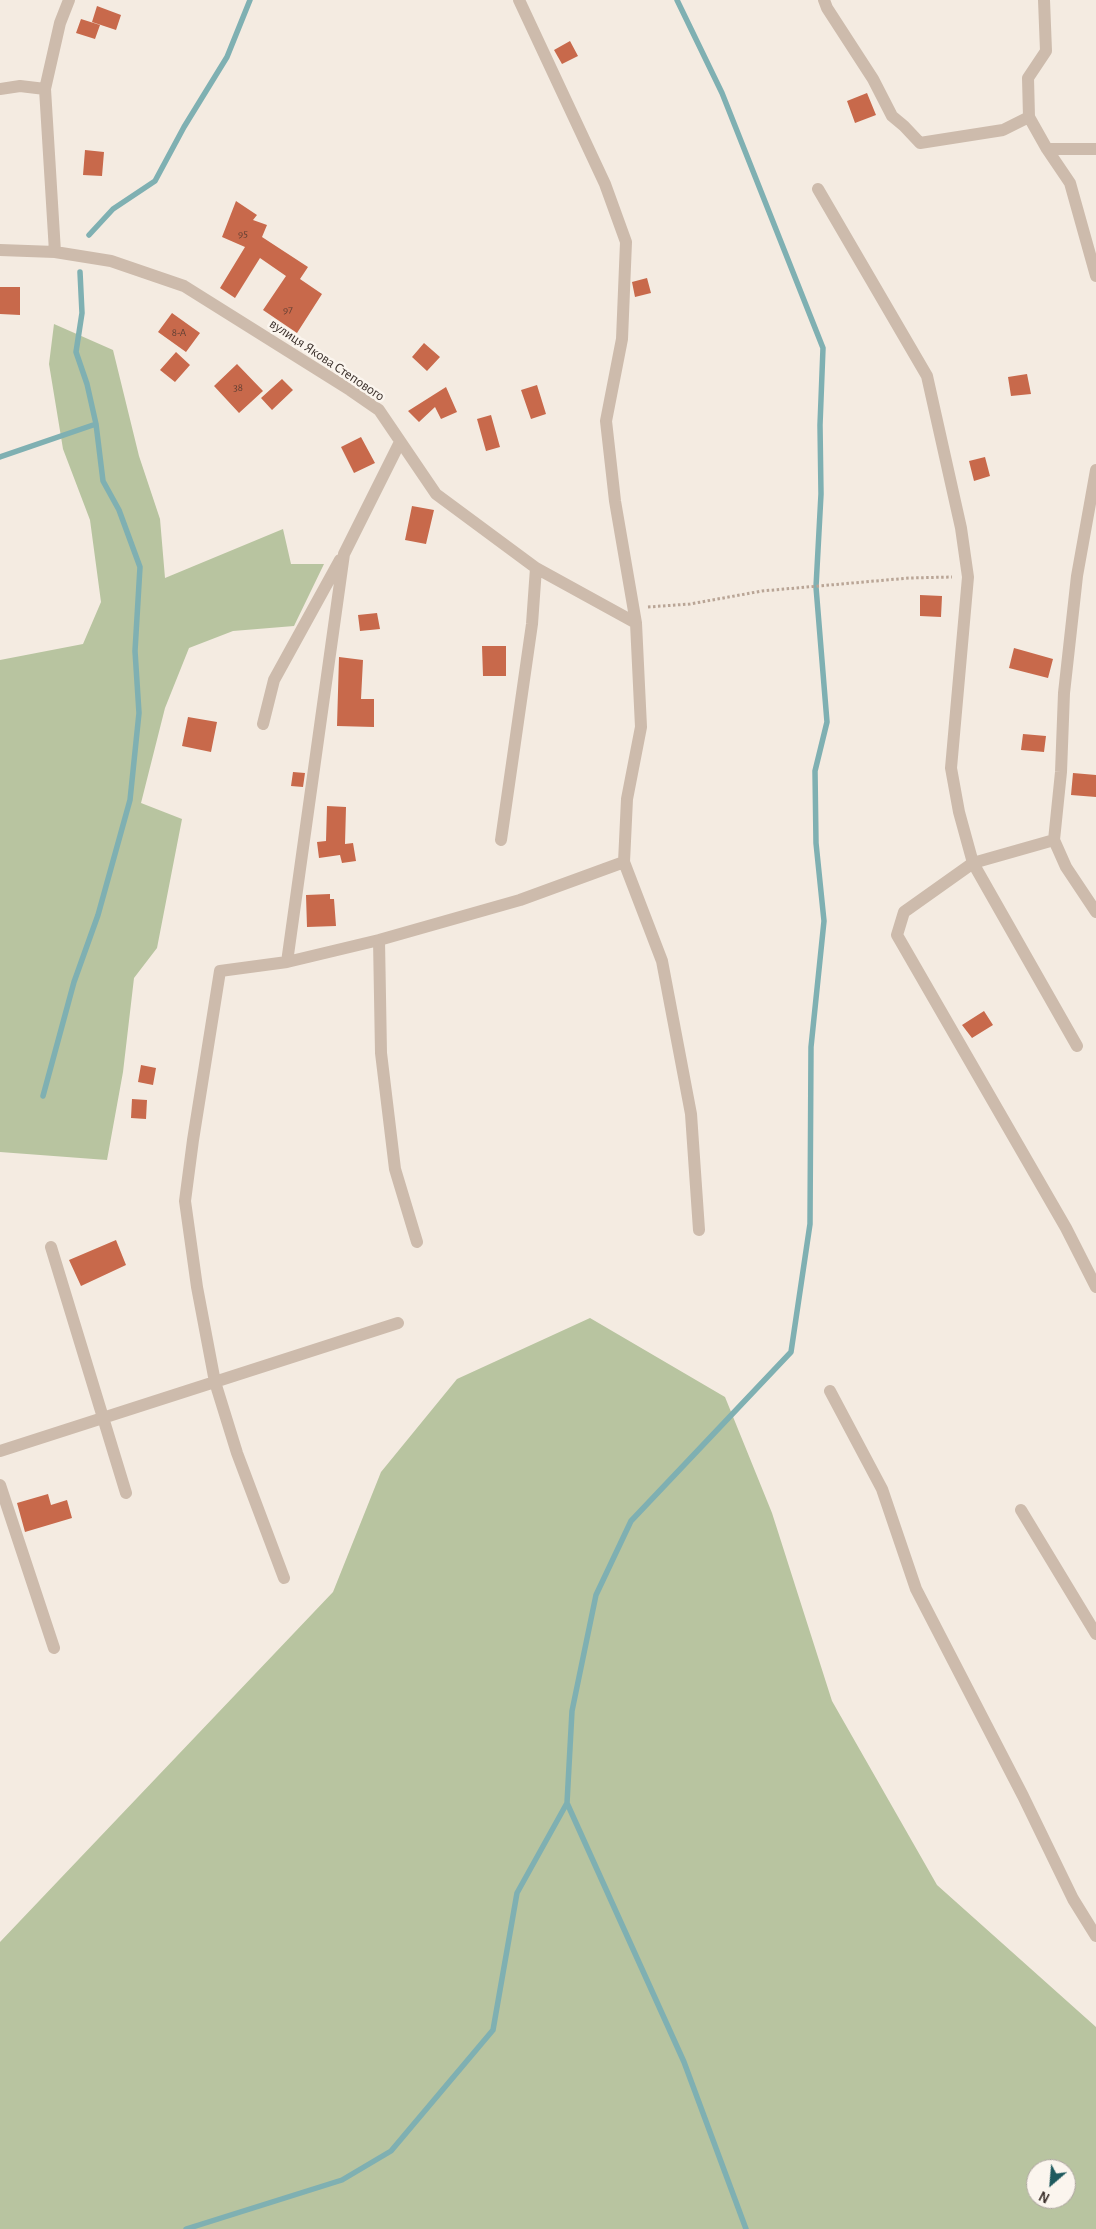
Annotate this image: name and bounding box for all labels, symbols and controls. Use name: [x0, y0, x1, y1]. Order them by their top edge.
house number: 95: [238, 227, 248, 241]
house number: 97: [283, 303, 293, 317]
street label: вулиця Якова Степового: [266, 315, 388, 405]
house number: 8-А: [172, 326, 186, 340]
house number: 38: [233, 381, 243, 395]
north arrow: [1026, 2159, 1076, 2209]
text: N: [1037, 2188, 1052, 2205]

